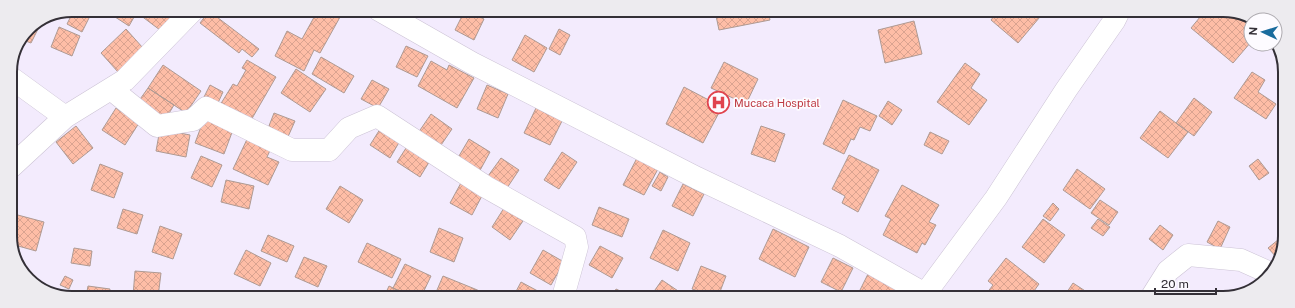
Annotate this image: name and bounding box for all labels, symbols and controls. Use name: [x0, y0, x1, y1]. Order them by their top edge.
north arrow: [1243, 12, 1283, 52]
text: N: [1247, 27, 1259, 36]
hospital icon: Mucaca Hospital: [706, 90, 732, 116]
place label: Mucaca Hospital: [734, 97, 820, 109]
scale bar: [1155, 270, 1216, 296]
text: 20 m: [1161, 277, 1189, 291]

